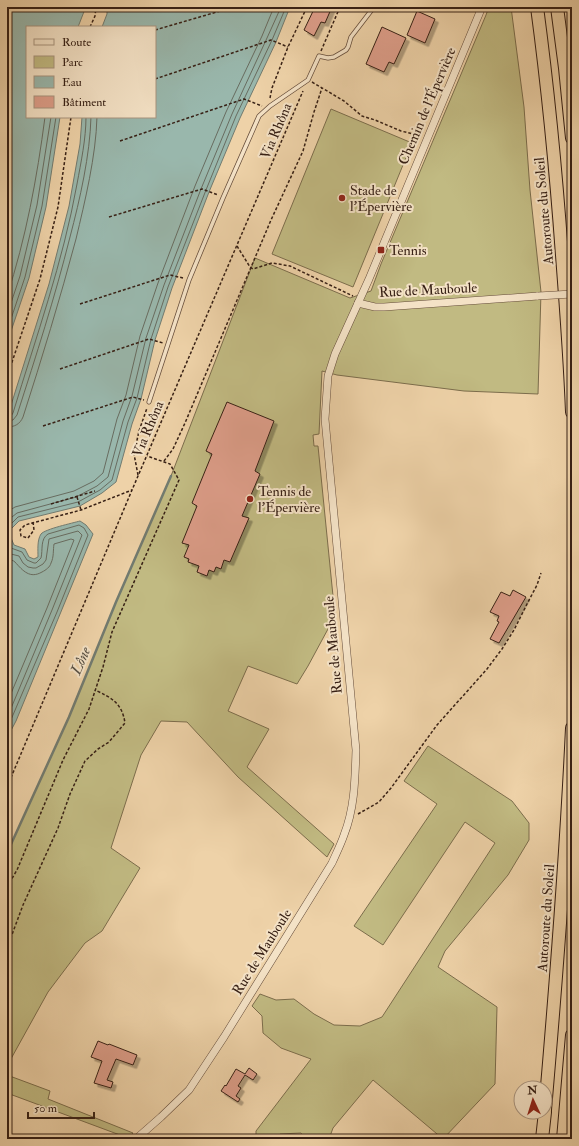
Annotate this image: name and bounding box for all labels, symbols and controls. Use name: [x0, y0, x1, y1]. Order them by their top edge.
legend: [26, 26, 156, 118]
text: Route: [62, 35, 91, 50]
street label: Chemin de l'Épervière: [395, 45, 460, 168]
text: Parc: [62, 55, 83, 70]
text: Eau: [62, 75, 82, 90]
text: Bâtiment: [62, 95, 106, 110]
street label: Via Rhôna: [257, 100, 296, 162]
street label: Autoroute du Soleil: [531, 156, 557, 267]
place label: Stade de l'Épervière: [350, 182, 412, 216]
marker: Stade de l'Épervière: [337, 193, 347, 203]
place label: Tennis: [389, 242, 427, 259]
marker: Tennis: [376, 245, 386, 255]
street label: Rue de Mauboule: [378, 279, 478, 301]
street label: Via Rhôna: [129, 398, 168, 460]
place label: Tennis de l'Épervière: [258, 483, 320, 517]
marker: Tennis de l'Épervière: [245, 494, 255, 504]
street label: Rue de Mauboule: [320, 595, 346, 695]
water label: Lône: [66, 643, 96, 679]
street label: Autoroute du Soleil: [534, 863, 558, 973]
street label: Rue de Mauboule: [229, 906, 295, 998]
north arrow: [513, 1080, 553, 1120]
text: N: [526, 1084, 539, 1097]
scale bar: [28, 1094, 94, 1120]
text: 50 m: [34, 1101, 58, 1116]

